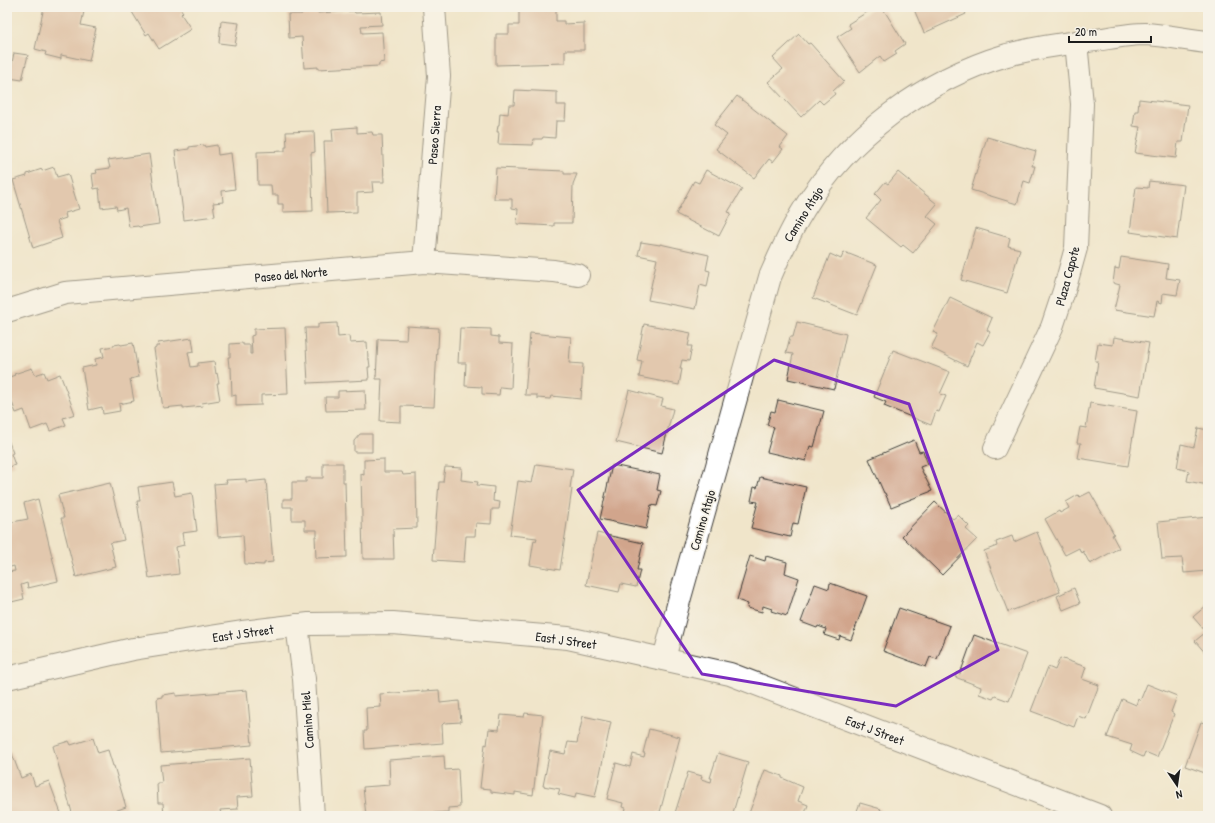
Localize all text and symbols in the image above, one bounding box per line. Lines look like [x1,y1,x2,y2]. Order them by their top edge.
scale bar [1069,18,1151,44]
text: 20 m [1075,23,1097,40]
street label: Paseo Sierra [423,105,445,165]
street label: Camino Atajo [779,183,827,245]
street label: Plaza Capote [1050,244,1084,308]
street label: Paseo del Norte [254,262,328,286]
street label: Camino Atajo [685,488,719,552]
street label: East J Street [211,620,275,646]
street label: East J Street [534,627,598,653]
street label: Camino Miel [296,690,318,749]
street label: East J Street [843,711,907,750]
north arrow [1157,765,1197,805]
text: N [1175,787,1184,802]

